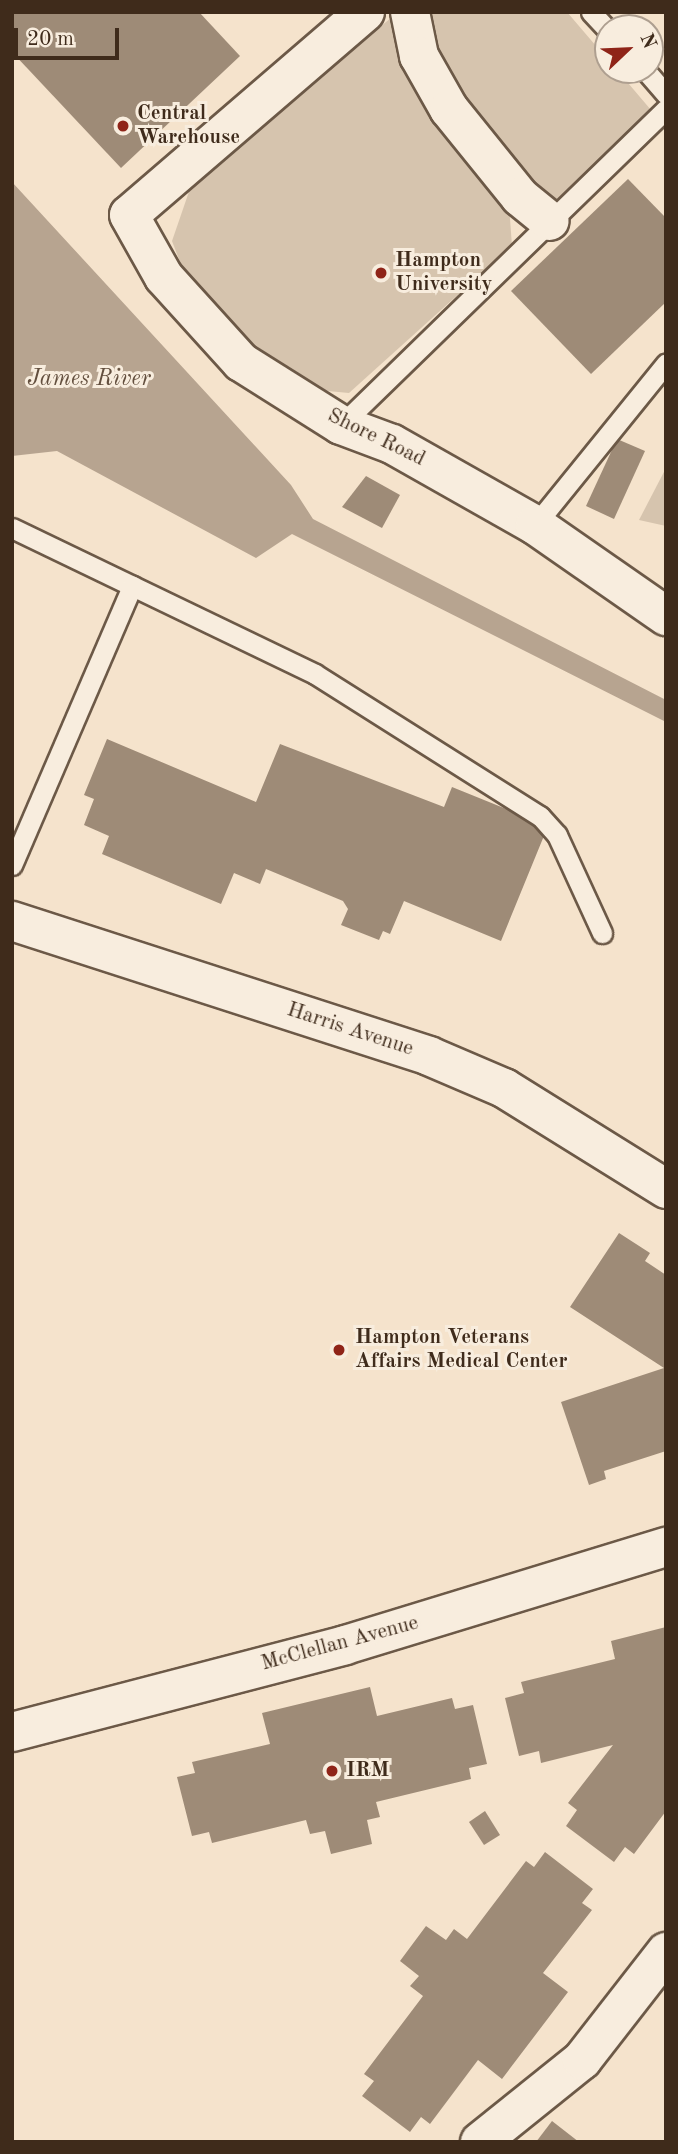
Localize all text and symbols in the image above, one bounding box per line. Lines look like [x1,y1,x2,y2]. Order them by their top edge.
scale bar [18,14,122,58]
north arrow [594,14,664,84]
text: 20 m [27,29,74,50]
text: N [635,31,659,52]
place label: Central Warehouse [137,101,240,151]
marker: Central Warehouse [115,118,131,134]
place label: Hampton University [395,248,492,298]
marker: Hampton University [373,265,389,281]
water label: James River [27,365,151,393]
street label: Shore Road [323,403,429,473]
street label: Harris Avenue [284,998,416,1062]
place label: Hampton Veterans Affairs Medical Center [355,1325,568,1375]
marker: Hampton Veterans Affairs Medical Center [329,1340,349,1360]
street label: McClellan Avenue [259,1611,421,1677]
place label: IRM [346,1758,389,1784]
marker: IRM [324,1763,340,1779]

